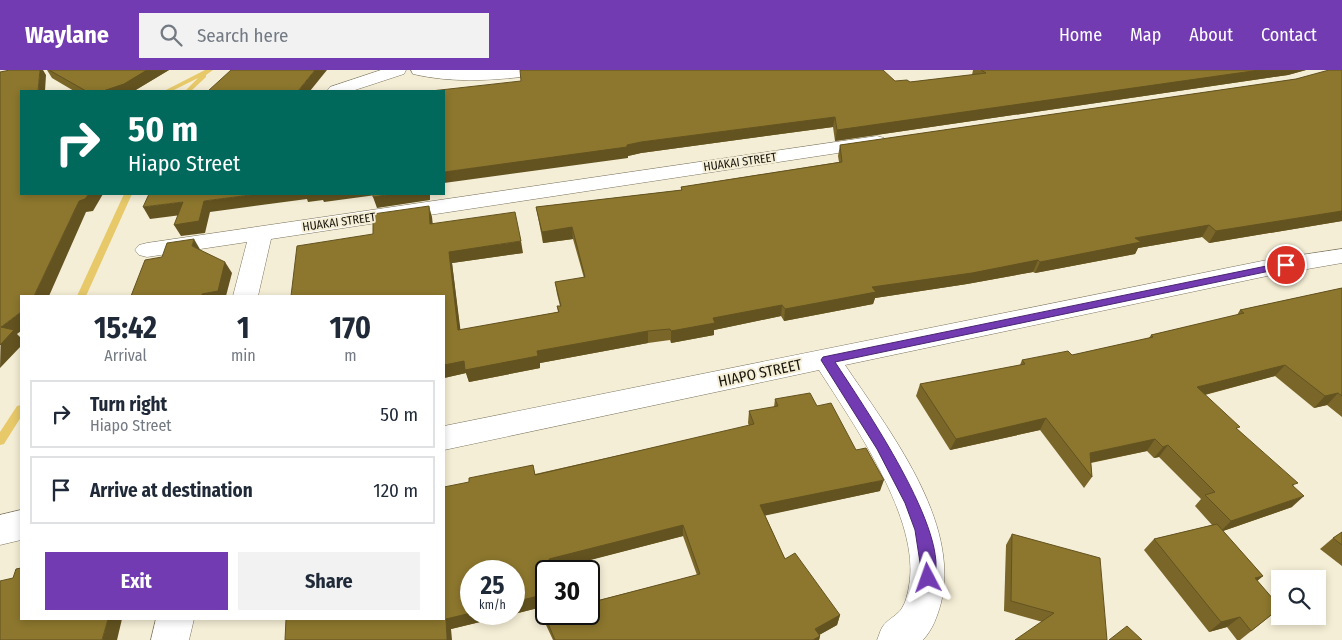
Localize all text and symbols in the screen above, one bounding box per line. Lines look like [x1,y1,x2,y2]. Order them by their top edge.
search box [139,13,489,58]
text: Waylane [25,21,109,49]
icon: search [157,21,185,49]
text: Search here [197,24,288,47]
text: Home [1059,24,1102,46]
text: Map [1130,24,1161,46]
text: About [1189,24,1233,46]
text: Contact [1261,24,1317,46]
text: 50 m [128,108,198,150]
icon: right [45,110,110,175]
text: Hiapo Street [128,150,240,177]
street label: HUAKAI STREET [703,150,778,174]
street label: HUAKAI STREET [302,210,377,234]
pin [1265,244,1307,286]
icon: arrive [1272,251,1300,279]
text: 15:42 [94,310,157,346]
text: 1 [237,310,250,346]
text: 170 [330,310,371,346]
text: Arrival [104,346,147,365]
text: min [231,346,256,365]
text: m [344,346,356,365]
street label: HIAPO STREET [717,355,803,391]
text: Turn right [90,393,167,416]
icon: right [47,400,75,428]
text: 50 m [380,403,418,426]
text: Hiapo Street [90,416,172,435]
icon: arrive [47,476,75,504]
text: Arrive at destination [90,479,253,502]
text: 120 m [373,479,418,502]
position arrow [901,551,953,603]
button: Exit [45,552,228,610]
button: Share [238,552,420,610]
speed limit sign: 30 [535,560,600,625]
map controls [1271,570,1326,625]
button: search [1271,570,1326,625]
text: 25 [481,571,504,601]
text: km/h [479,598,506,612]

